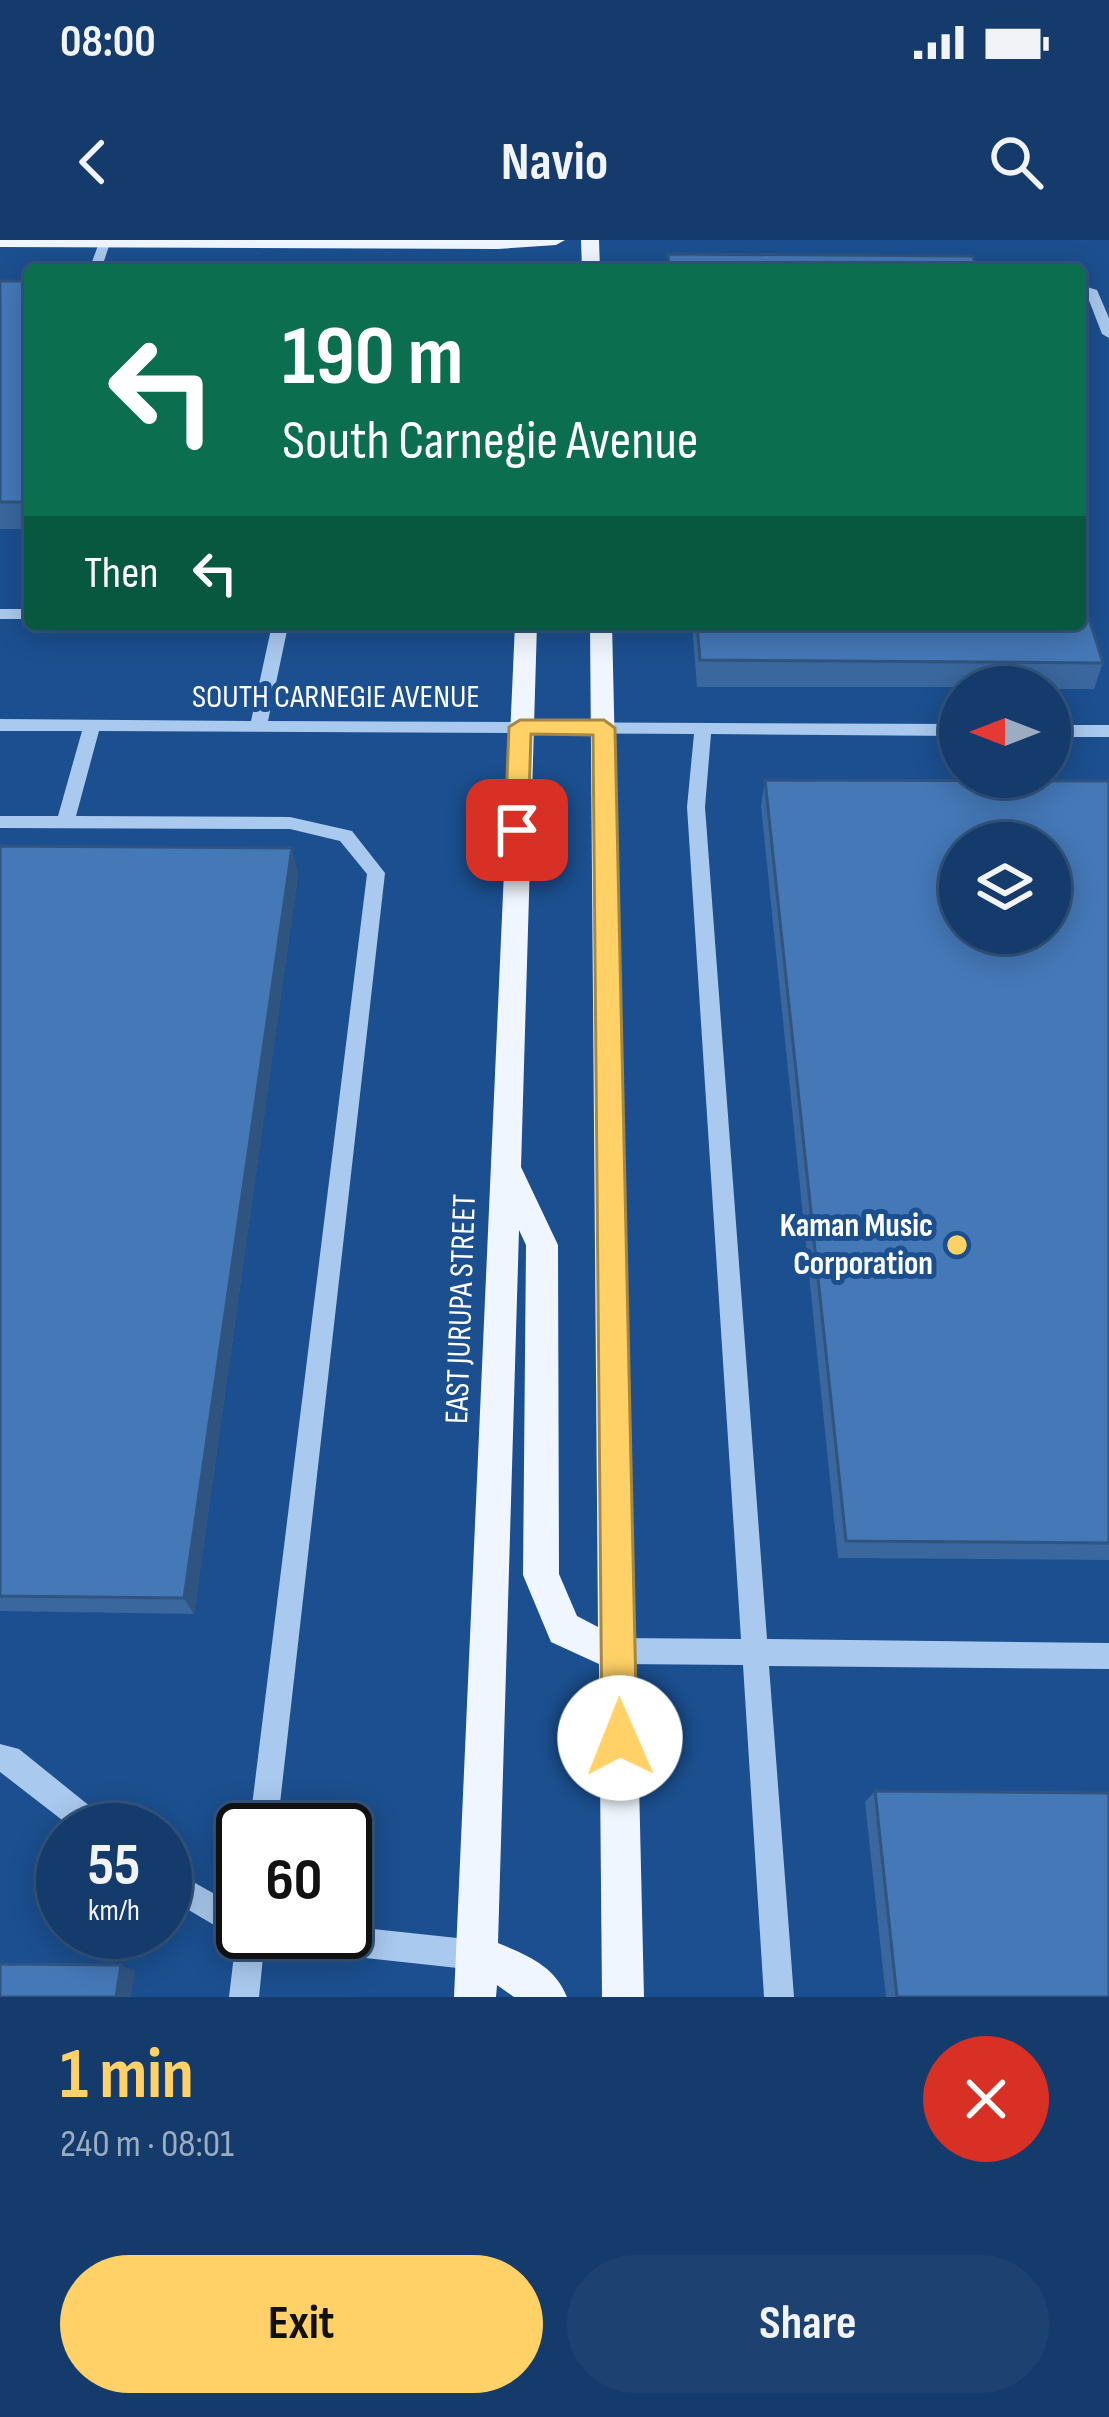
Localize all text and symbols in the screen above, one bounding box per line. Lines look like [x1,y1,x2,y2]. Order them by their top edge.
text: 08:00 [60,15,156,70]
icon: back [60,129,126,195]
icon: search [983,129,1049,195]
text: Navio [501,130,608,195]
text: 190 m [282,307,464,408]
icon: left [84,312,240,468]
text: South Carnegie Avenue [282,409,699,474]
icon: left [182,540,248,606]
text: Then [84,546,158,601]
north arrow [939,666,1071,798]
map controls [939,666,1071,954]
street label: SOUTH CARNEGIE AVENUE [192,677,480,717]
pin [466,779,568,881]
icon: arrive [484,797,550,863]
button: layers [939,822,1071,954]
street label: EAST JURUPA STREET [437,1193,485,1425]
place label: Kaman Music Corporation [780,1206,933,1284]
marker: Kaman Music Corporation [944,1232,970,1258]
position arrow [557,1675,683,1801]
speed limit sign: 60 [216,1803,372,1959]
text: 55 [88,1830,140,1902]
text: km/h [88,1893,140,1929]
text: 1 min [60,2032,194,2119]
button: close [923,2036,1049,2162]
text: 240 m · 08:01 [60,2121,234,2168]
button: Exit [60,2255,543,2393]
button: Share [567,2255,1049,2393]

